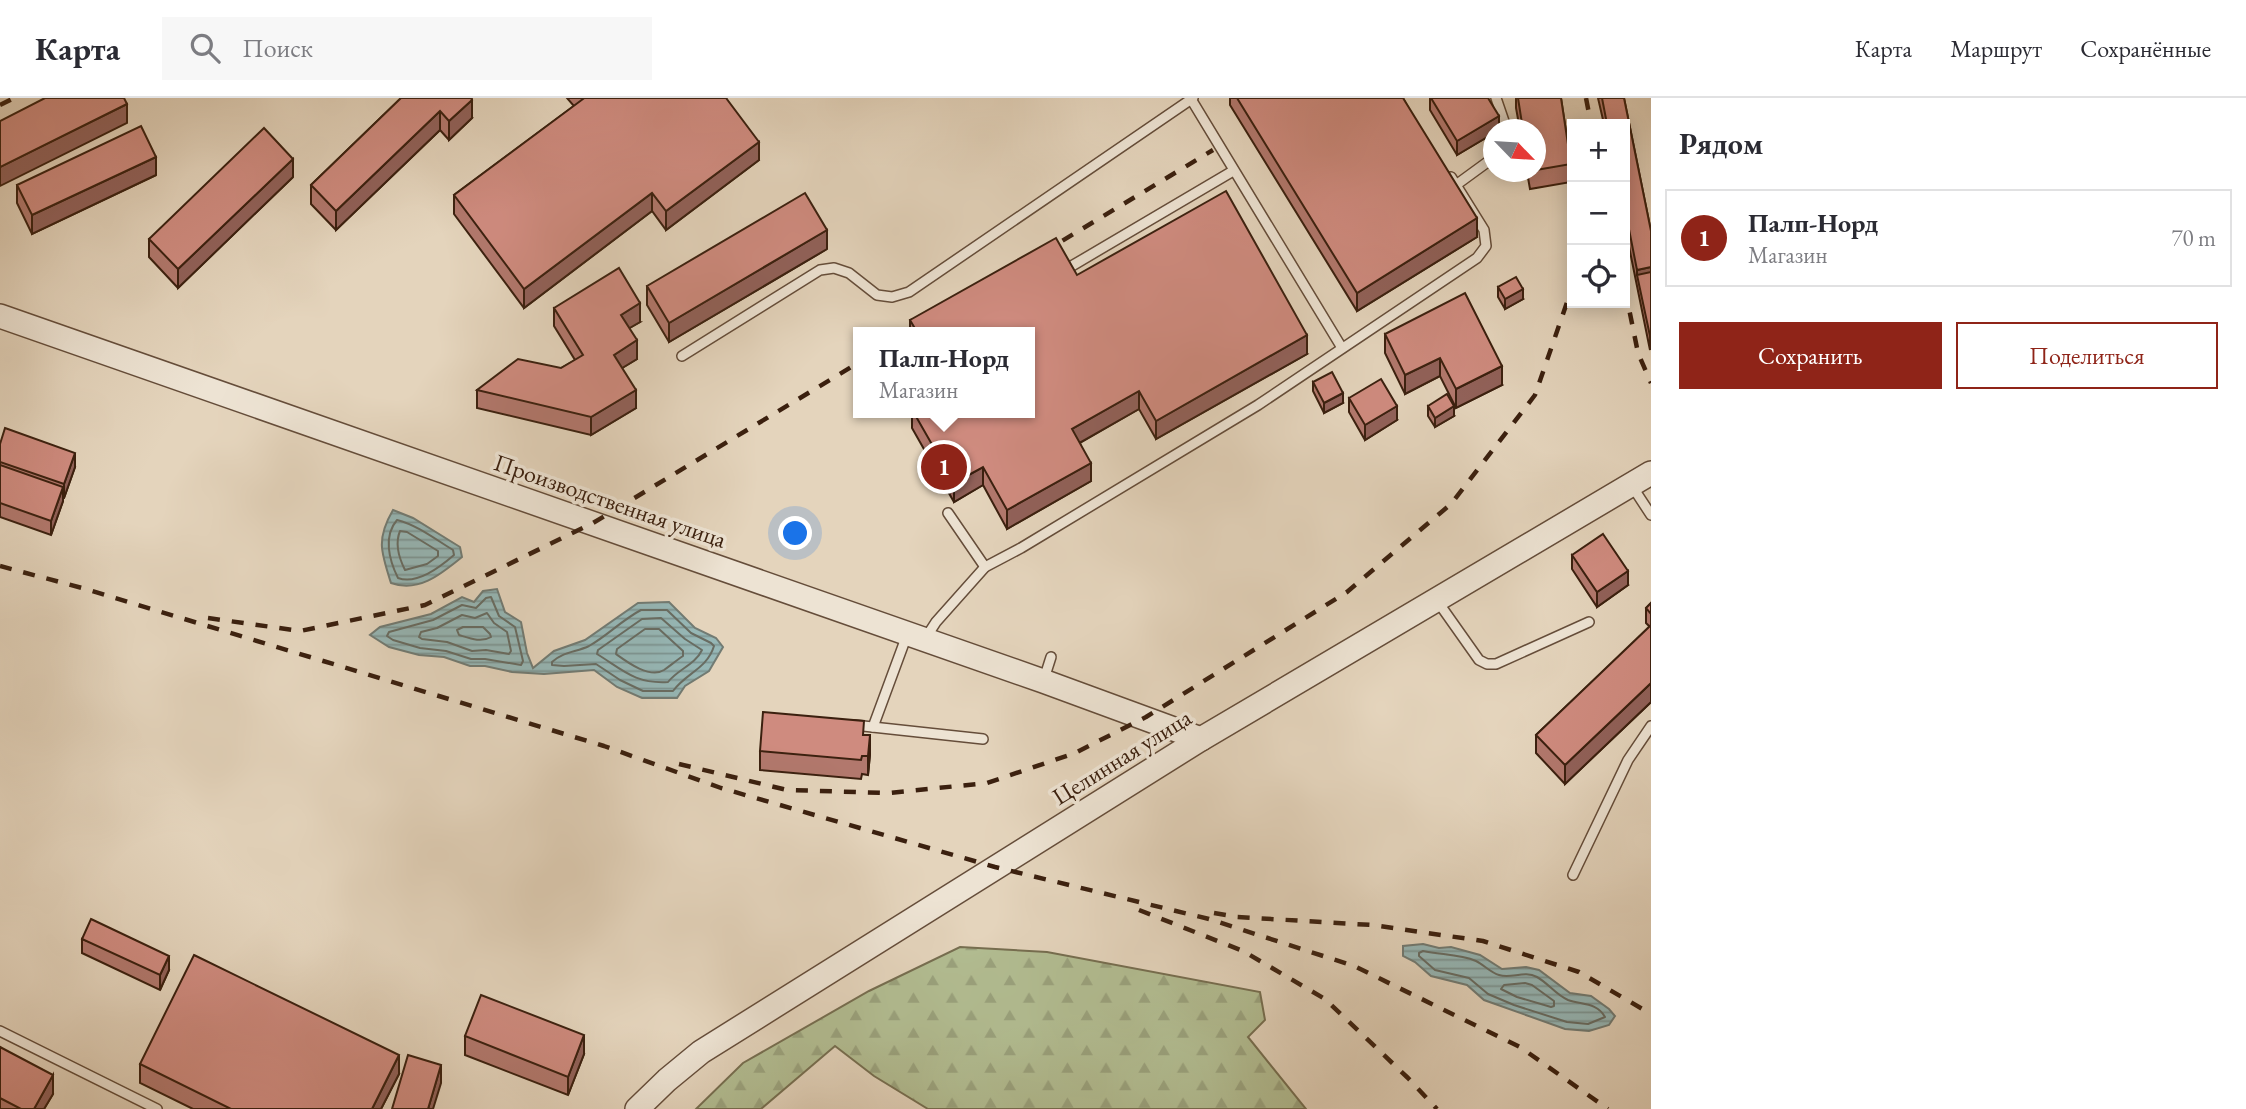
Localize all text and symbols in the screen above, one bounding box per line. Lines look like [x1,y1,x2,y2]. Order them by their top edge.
search box [162,17,652,80]
text: Карта [35,27,120,70]
icon: search [186,29,224,67]
text: Поиск [242,31,313,65]
text: Карта [1855,33,1912,64]
text: Маршрут [1950,33,2042,64]
text: Сохранённые [2080,33,2211,64]
north arrow [1483,119,1546,182]
map controls [1567,119,1630,308]
button: + [1567,119,1630,182]
text: Рядом [1679,124,1763,163]
button: − [1567,182,1630,245]
text: Палп-Норд [1748,206,1878,240]
text: 1 [1698,223,1710,253]
text: 70 m [2171,223,2216,253]
text: Магазин [1748,240,1827,270]
button: locate [1567,245,1630,308]
button: Сохранить [1679,322,1942,389]
button: Поделиться [1956,322,2218,389]
popup [853,327,1035,418]
text: Палп-Норд [879,341,1009,375]
text: Магазин [879,375,958,405]
pin: 1 [921,441,967,493]
street label: Производственная улица [490,446,731,555]
your location [778,516,812,550]
street label: Целинная улица [1046,701,1197,812]

